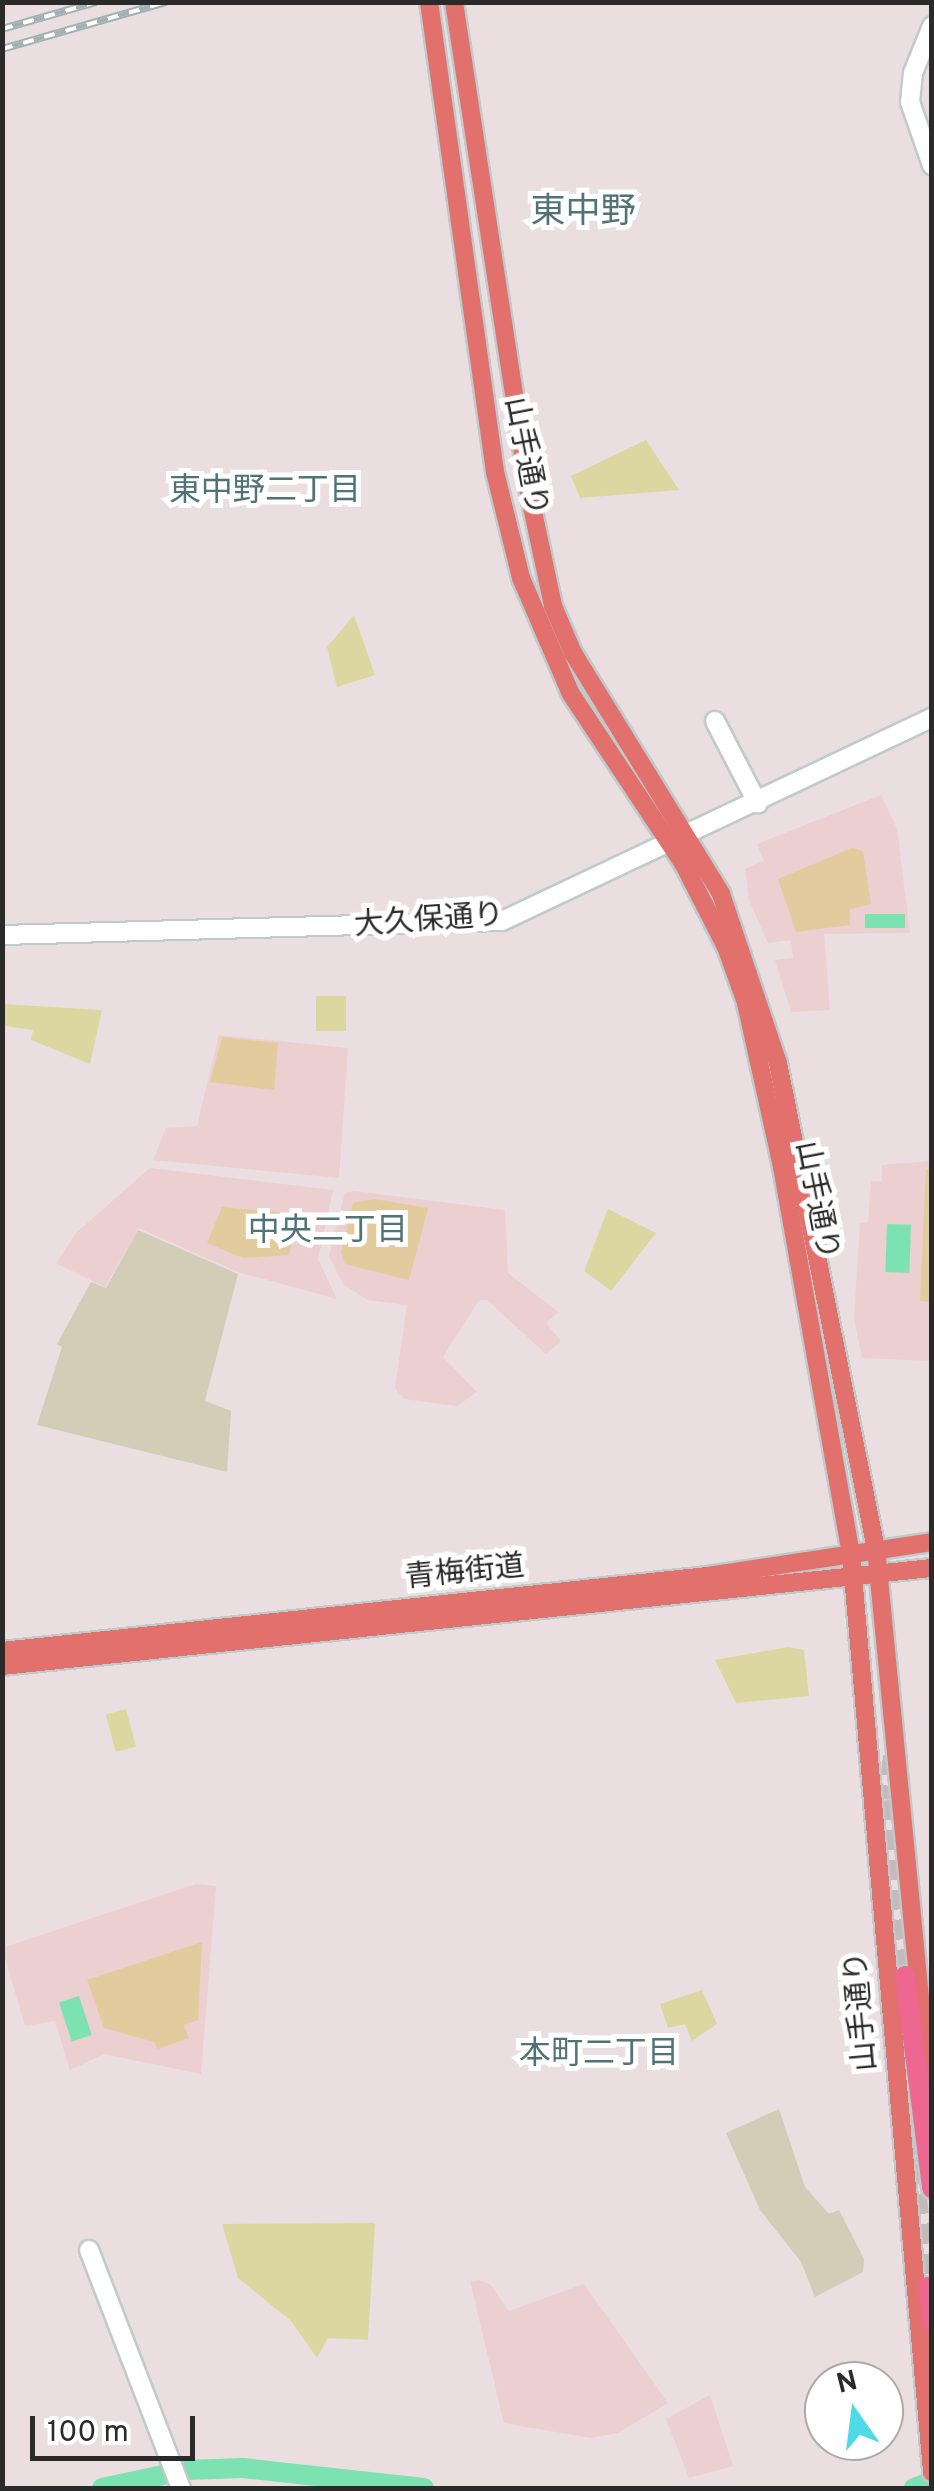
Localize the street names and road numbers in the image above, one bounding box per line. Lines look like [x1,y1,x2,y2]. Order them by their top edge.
street label: 山手通り [495,395,553,519]
street label: 大久保通り [353,899,505,945]
street label: 山手通り [786,1139,844,1263]
street label: 青梅街道 [403,1550,527,1598]
street label: 山手通り [840,1950,886,2072]

